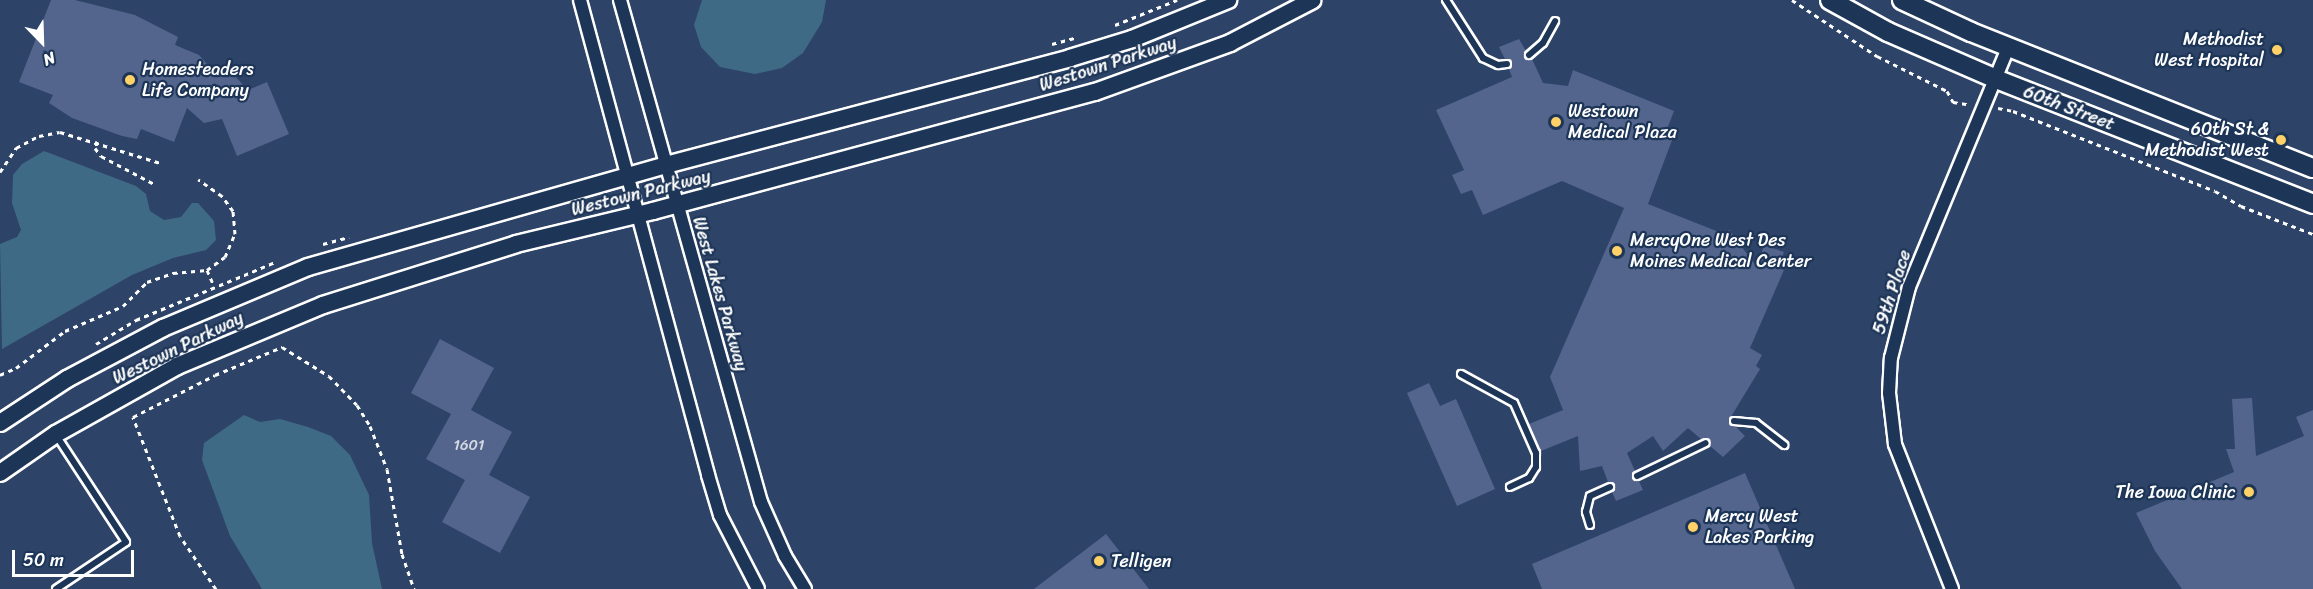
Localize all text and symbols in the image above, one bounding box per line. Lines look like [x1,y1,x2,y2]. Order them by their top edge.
north arrow [12,12,72,72]
place label: Methodist West Hospital [2154,29,2264,72]
street label: Westown Parkway [1037,32,1179,96]
marker: Methodist West Hospital [2268,41,2286,59]
text: N [38,44,60,75]
place label: Homesteaders Life Company [142,59,254,101]
marker: Homesteaders Life Company [123,73,137,87]
street label: 60th Street [2020,81,2118,135]
place label: Westown Medical Plaza [1568,101,1677,144]
marker: Westown Medical Plaza [1549,115,1563,129]
place label: 60th St & Methodist West [2144,119,2269,162]
marker: 60th St & Methodist West [2274,133,2288,147]
street label: Westown Parkway [569,165,713,221]
street label: West Lakes Parkway [687,214,753,374]
place label: MercyOne West Des Moines Medical Center [1630,230,1811,272]
marker: MercyOne West Des Moines Medical Center [1608,242,1626,260]
street label: 59th Place [1868,247,1916,337]
street label: Westown Parkway [109,307,247,389]
house number: 1601 [454,437,484,455]
place label: The Iowa Clinic [2115,481,2236,503]
marker: The Iowa Clinic [2240,483,2258,501]
place label: Mercy West Lakes Parking [1705,506,1815,548]
marker: Mercy West Lakes Parking [1686,520,1700,534]
scale bar [15,538,136,576]
text: 50 m [23,544,64,576]
place label: Telligen [1111,550,1171,572]
marker: Telligen [1092,554,1106,568]

